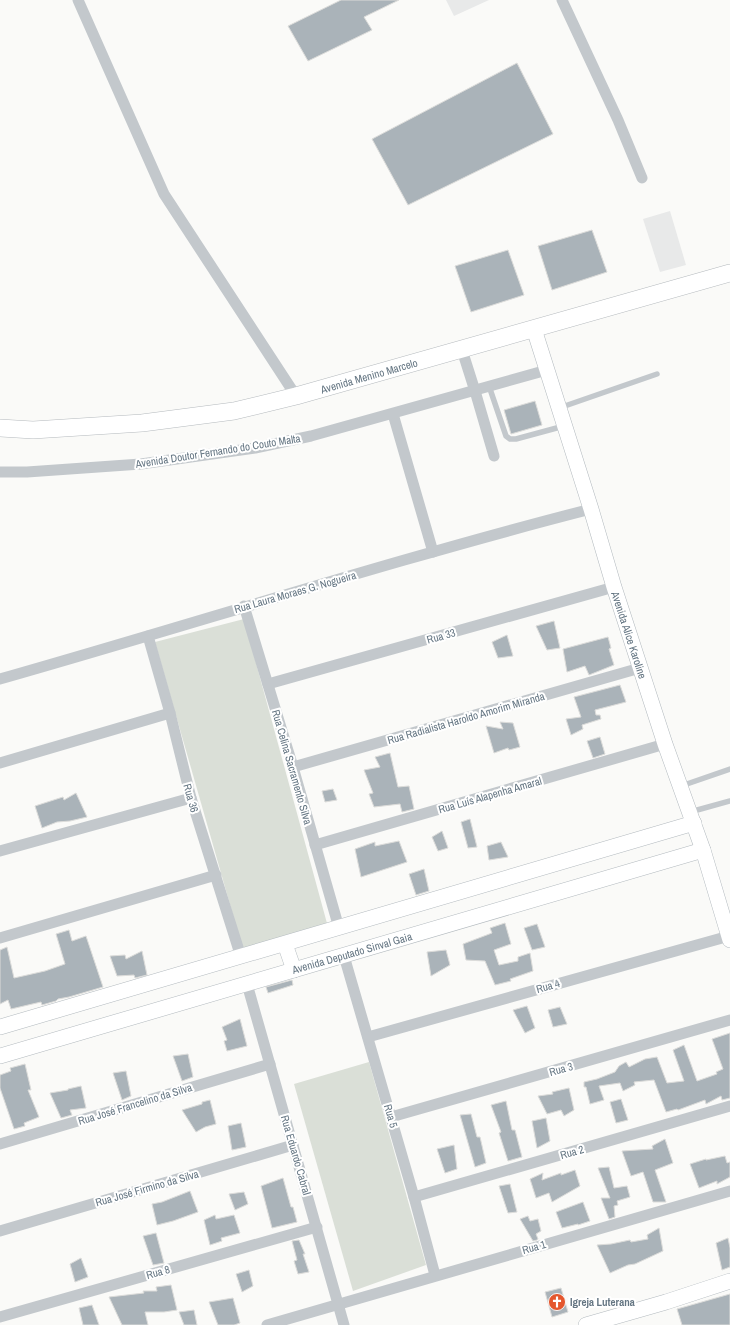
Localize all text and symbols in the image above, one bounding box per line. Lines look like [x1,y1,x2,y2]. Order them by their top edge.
street label: Avenida Menino Marcelo [318,355,419,397]
street label: Avenida Doutor Fernando do Couto Malta [133,431,302,471]
street label: Rua Laura Moraes G. Nogueira [232,568,358,616]
street label: Avenida Alice Karoline [608,589,650,680]
street label: Rua 33 [425,625,457,647]
street label: Rua Radialista Haroldo Amorim Miranda [386,689,546,747]
street label: Rua Celina Sacramento Silva [269,708,315,826]
street label: Rua Luís Alapenha Amaral [437,774,543,816]
street label: Rua 36 [180,782,202,814]
street label: Avenida Deputado Sinval Gaia [289,929,414,977]
street label: Rua 4 [534,976,562,996]
street label: Rua 3 [547,1059,575,1079]
street label: Rua José Francelino da Silva [76,1080,194,1128]
street label: Rua 5 [381,1102,401,1130]
street label: Rua Eduardo Cabral [278,1114,314,1196]
street label: Rua 2 [558,1142,586,1162]
street label: Rua José Firmino da Silva [94,1167,200,1209]
street label: Rua 1 [520,1237,548,1257]
street label: Rua 8 [144,1262,172,1282]
church icon: Igreja Luterana [547,1292,567,1312]
place label: Igreja Luterana [570,1295,635,1309]

